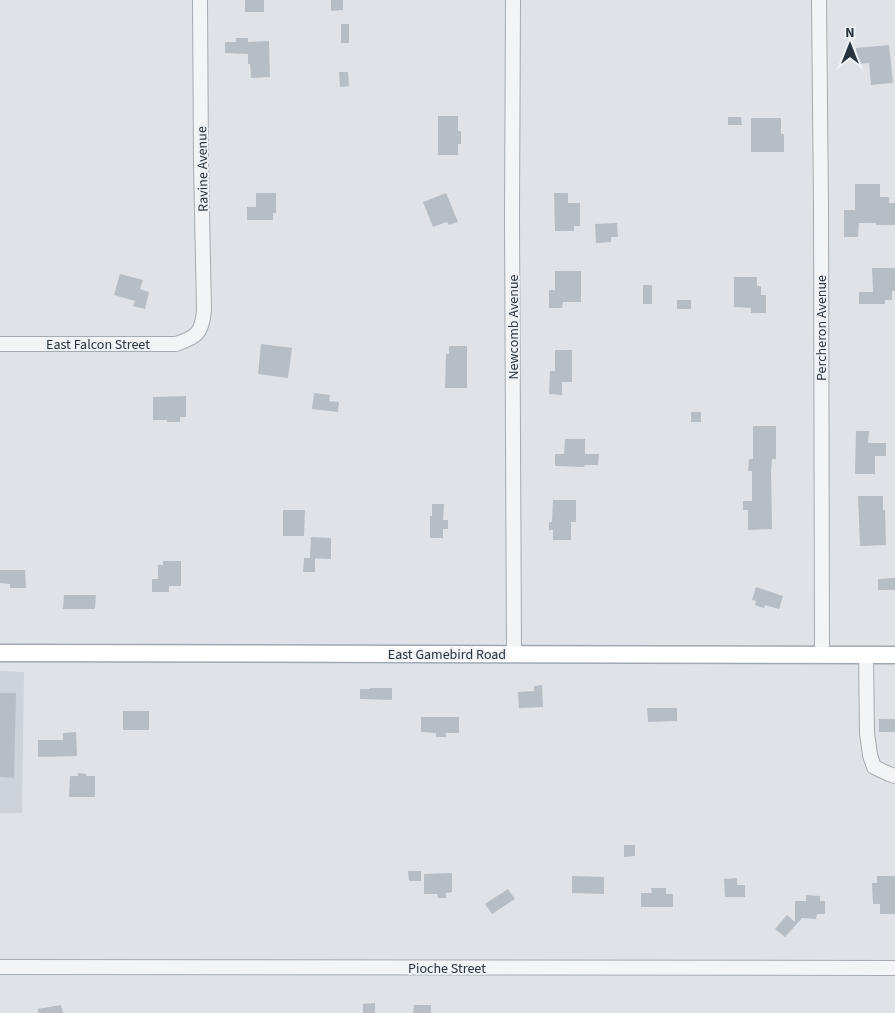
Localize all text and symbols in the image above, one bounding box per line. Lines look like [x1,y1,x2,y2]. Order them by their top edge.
north arrow [825,20,875,70]
text: N [845,23,855,43]
street label: Ravine Avenue [192,126,214,212]
street label: Newcomb Avenue [504,274,524,380]
street label: Percheron Avenue [812,275,832,381]
street label: East Falcon Street [46,335,150,355]
street label: East Gamebird Road [388,645,506,665]
street label: Pioche Street [408,959,486,979]

